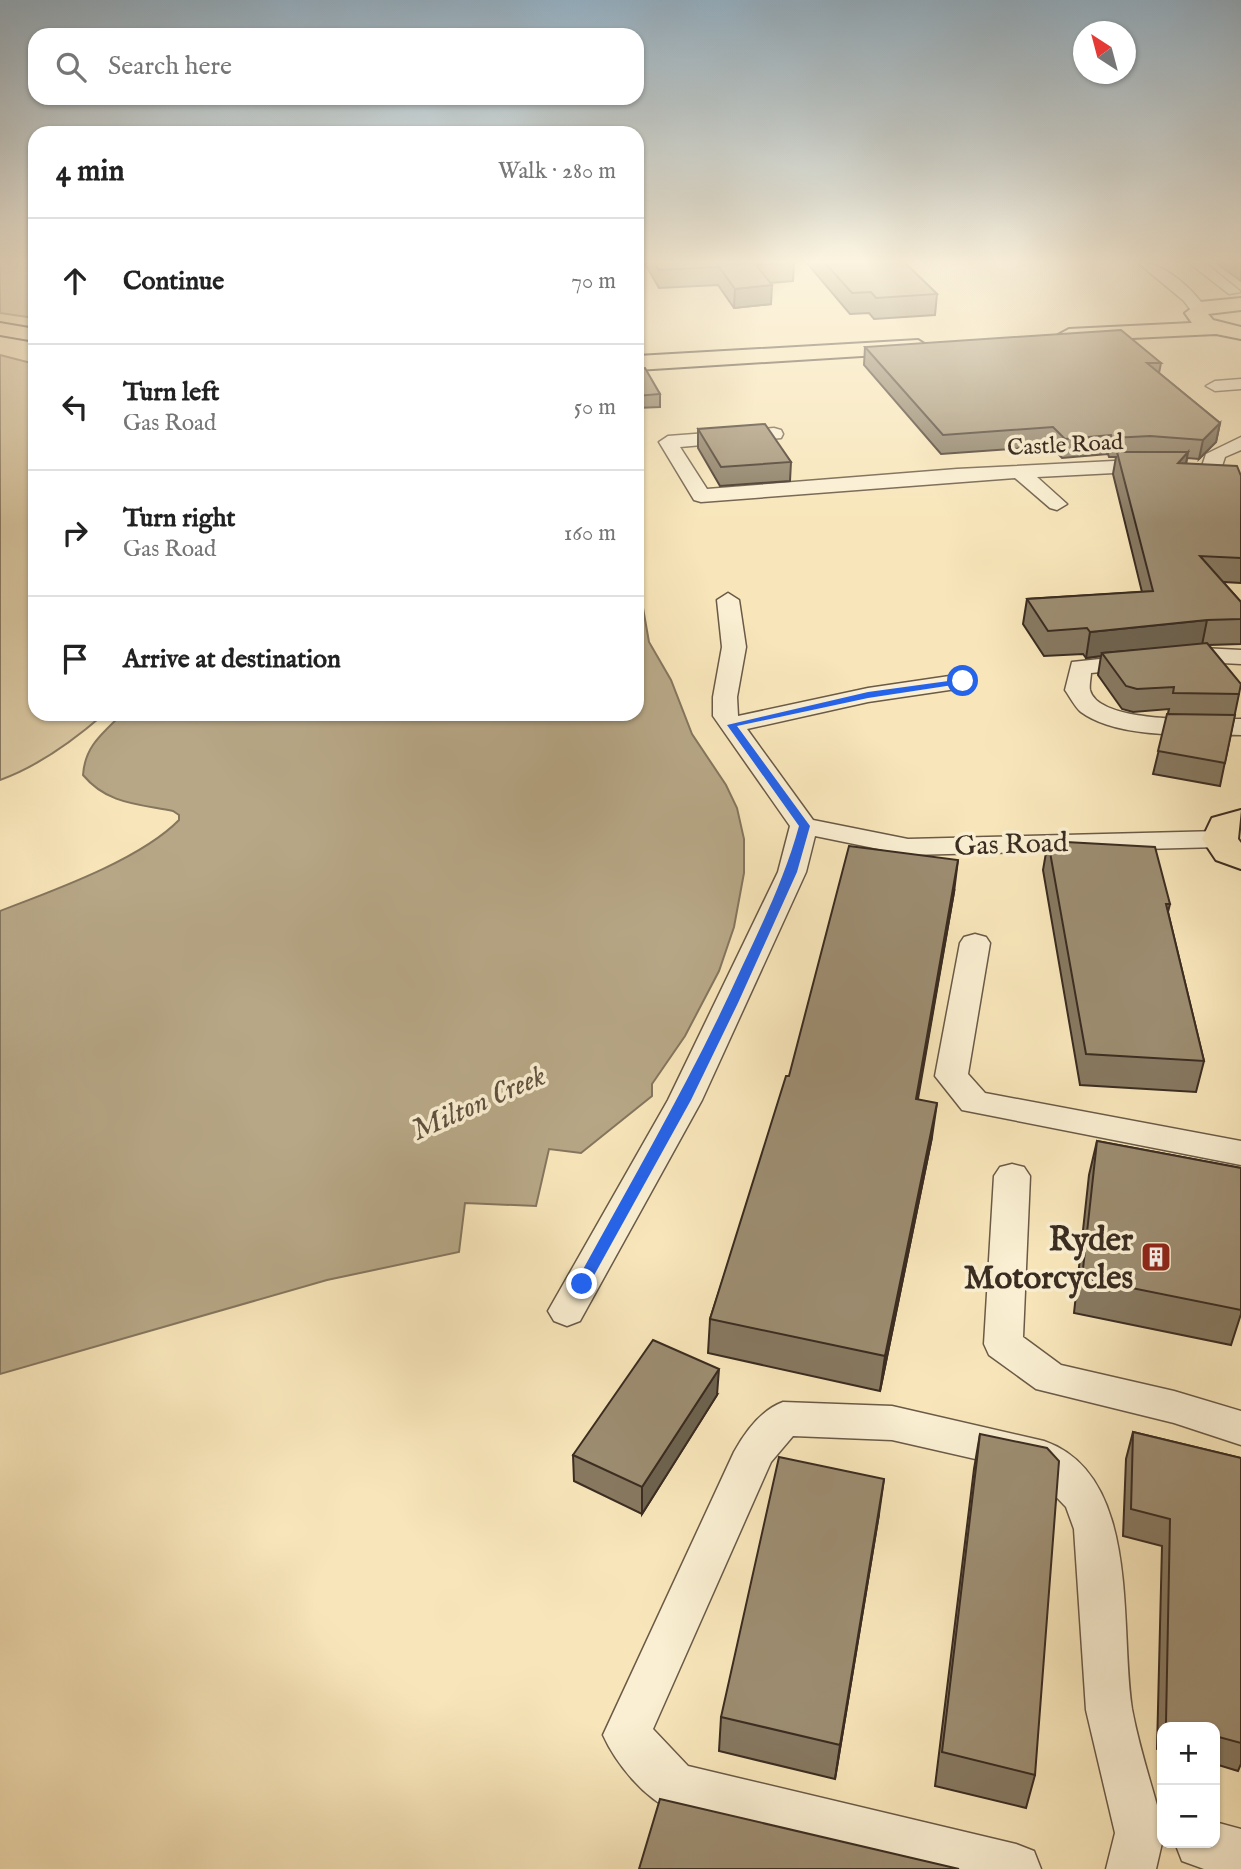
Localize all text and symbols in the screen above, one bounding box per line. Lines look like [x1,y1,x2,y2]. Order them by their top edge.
north arrow [1073,21,1136,84]
search box [28,28,644,105]
icon: search [52,48,90,86]
text: Search here [108,50,232,83]
text: 4 min [56,153,124,191]
text: Walk · 280 m [498,157,616,186]
icon: ahead [56,262,94,300]
text: Continue [123,265,224,298]
text: 70 m [571,267,616,296]
text: Turn left [123,376,220,409]
icon: left [56,388,94,426]
text: 50 m [574,393,616,422]
text: Gas Road [123,409,216,438]
street label: Castle Road [1006,428,1125,463]
text: Turn right [123,502,236,535]
icon: right [56,514,94,552]
text: 160 m [564,519,616,548]
text: Gas Road [123,535,216,564]
icon: arrive [56,640,94,678]
text: Arrive at destination [123,643,341,676]
route start [947,665,978,696]
street label: Gas Road [954,826,1069,865]
water label: Milton Creek [406,1057,552,1150]
place label: Ryder Motorcycles [964,1220,1134,1300]
building icon: Ryder Motorcycles [1139,1240,1173,1274]
route end [566,1268,597,1299]
map controls [1157,1722,1220,1848]
button: + [1157,1722,1220,1785]
button: − [1157,1785,1220,1848]

